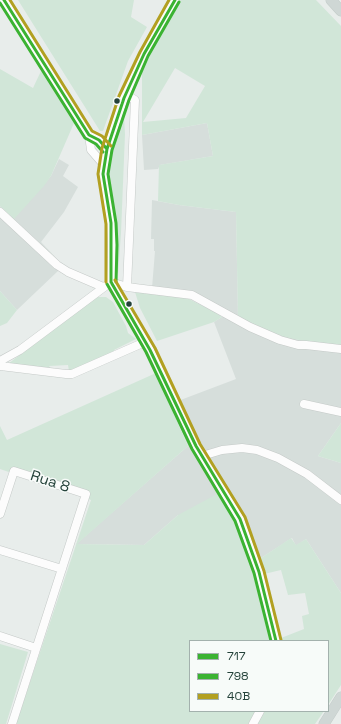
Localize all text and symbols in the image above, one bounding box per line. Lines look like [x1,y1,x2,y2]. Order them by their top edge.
unlabelled marker [112,96,122,106]
unlabelled marker [124,299,134,309]
street label: Rua 8 [28,467,72,497]
legend [189,640,329,712]
text: 717 [227,648,245,664]
text: 798 [227,668,249,684]
text: 40B [227,688,250,704]

